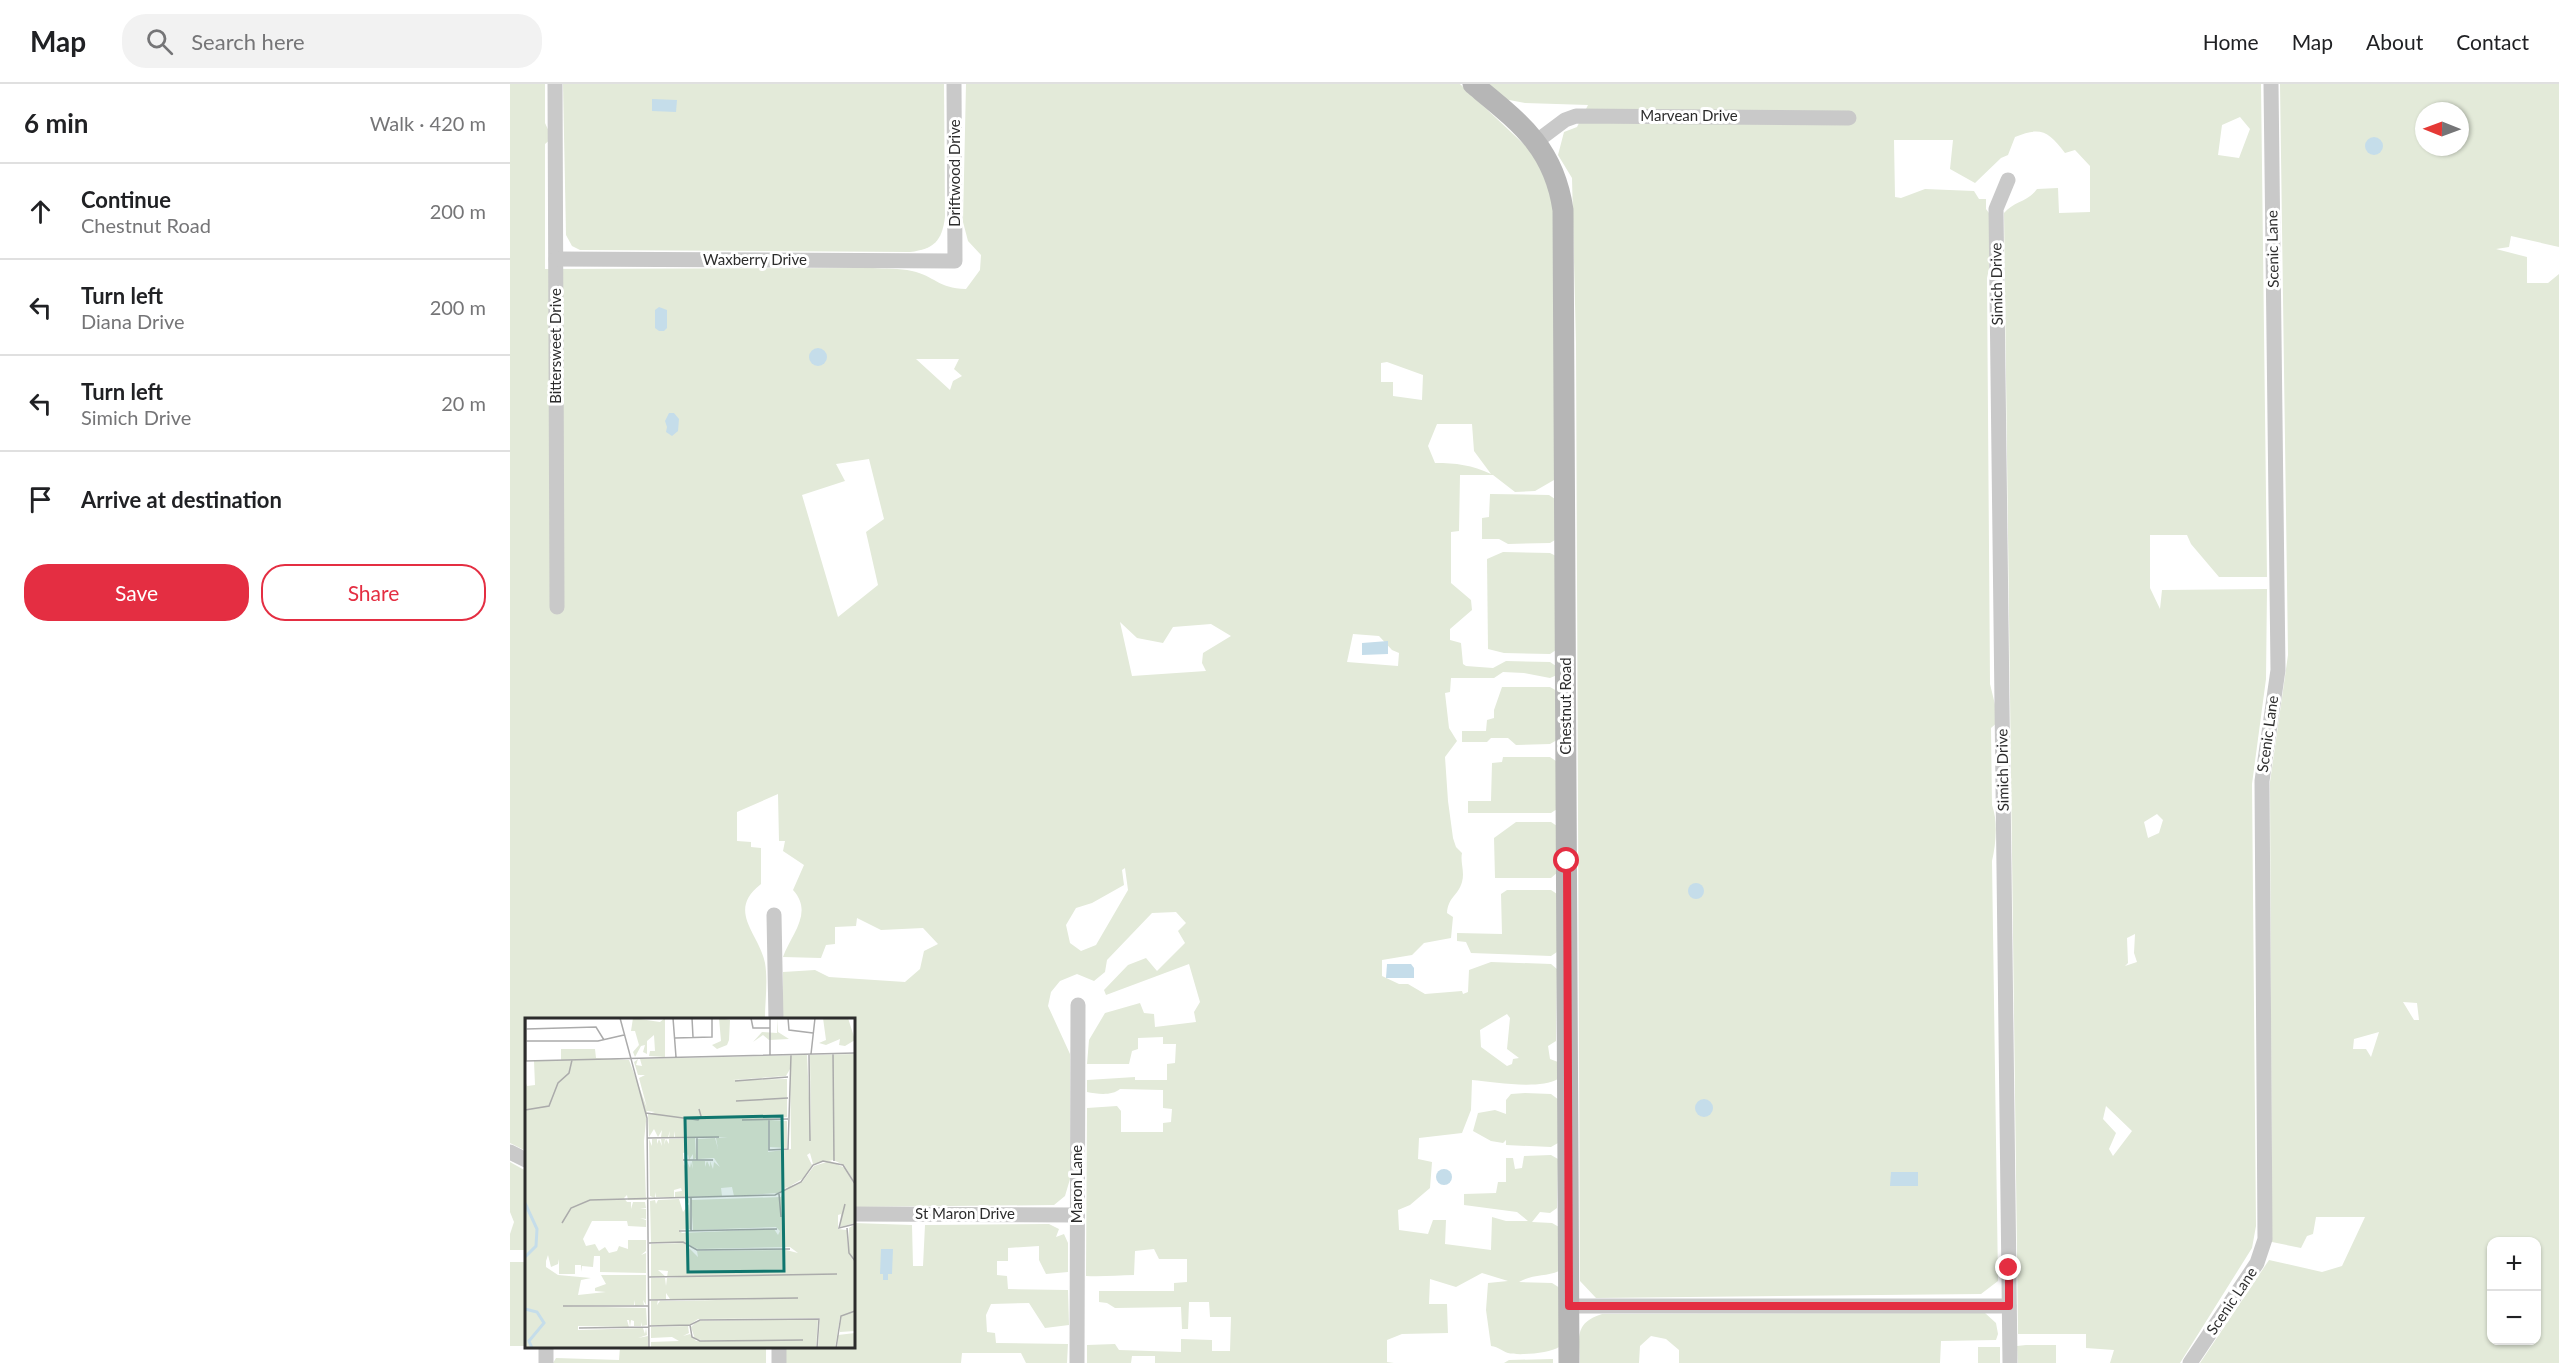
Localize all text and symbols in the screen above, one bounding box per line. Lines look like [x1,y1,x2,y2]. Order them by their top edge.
search box [122,14,542,68]
text: Map [30,24,86,58]
icon: search [143,25,176,58]
text: Search here [191,28,305,55]
text: Home [2203,29,2259,54]
text: Map [2292,29,2333,54]
text: About [2366,29,2423,54]
text: Contact [2456,29,2529,54]
north arrow [2415,102,2469,156]
street label: Marvean Drive [1640,106,1738,124]
text: 6 min [24,107,88,139]
text: Walk · 420 m [370,111,486,135]
street label: Driftwood Drive [945,119,963,227]
text: Continue [81,186,171,213]
icon: ahead [24,195,57,228]
text: 200 m [430,199,486,223]
street label: Scenic Lane [2262,210,2282,288]
text: Chestnut Road [81,213,211,237]
street label: Simich Drive [1986,242,2006,326]
street label: Waxberry Drive [703,250,807,268]
text: Turn left [81,282,163,309]
street label: Bittersweet Drive [546,288,564,404]
icon: left [24,291,57,324]
text: 200 m [430,295,486,319]
text: Diana Drive [81,309,185,333]
text: Turn left [81,378,163,405]
icon: left [24,387,57,420]
text: 20 m [441,391,486,415]
text: Simich Drive [81,405,191,429]
icon: arrive [24,483,57,516]
text: Arrive at destination [81,486,282,513]
button: Save [24,564,249,621]
button: Share [261,564,486,621]
street label: Chestnut Road [1556,657,1574,755]
street label: Scenic Lane [2253,694,2281,773]
street label: Simich Drive [1992,728,2012,812]
route start [1553,847,1579,873]
inset map [525,1018,855,1348]
street label: Maron Lane [1067,1145,1085,1223]
street label: St Maron Drive [915,1204,1015,1222]
map controls [2487,1237,2541,1345]
button: + [2487,1237,2541,1291]
route end [1995,1254,2021,1280]
street label: Scenic Lane [2202,1263,2260,1338]
button: − [2487,1291,2541,1345]

